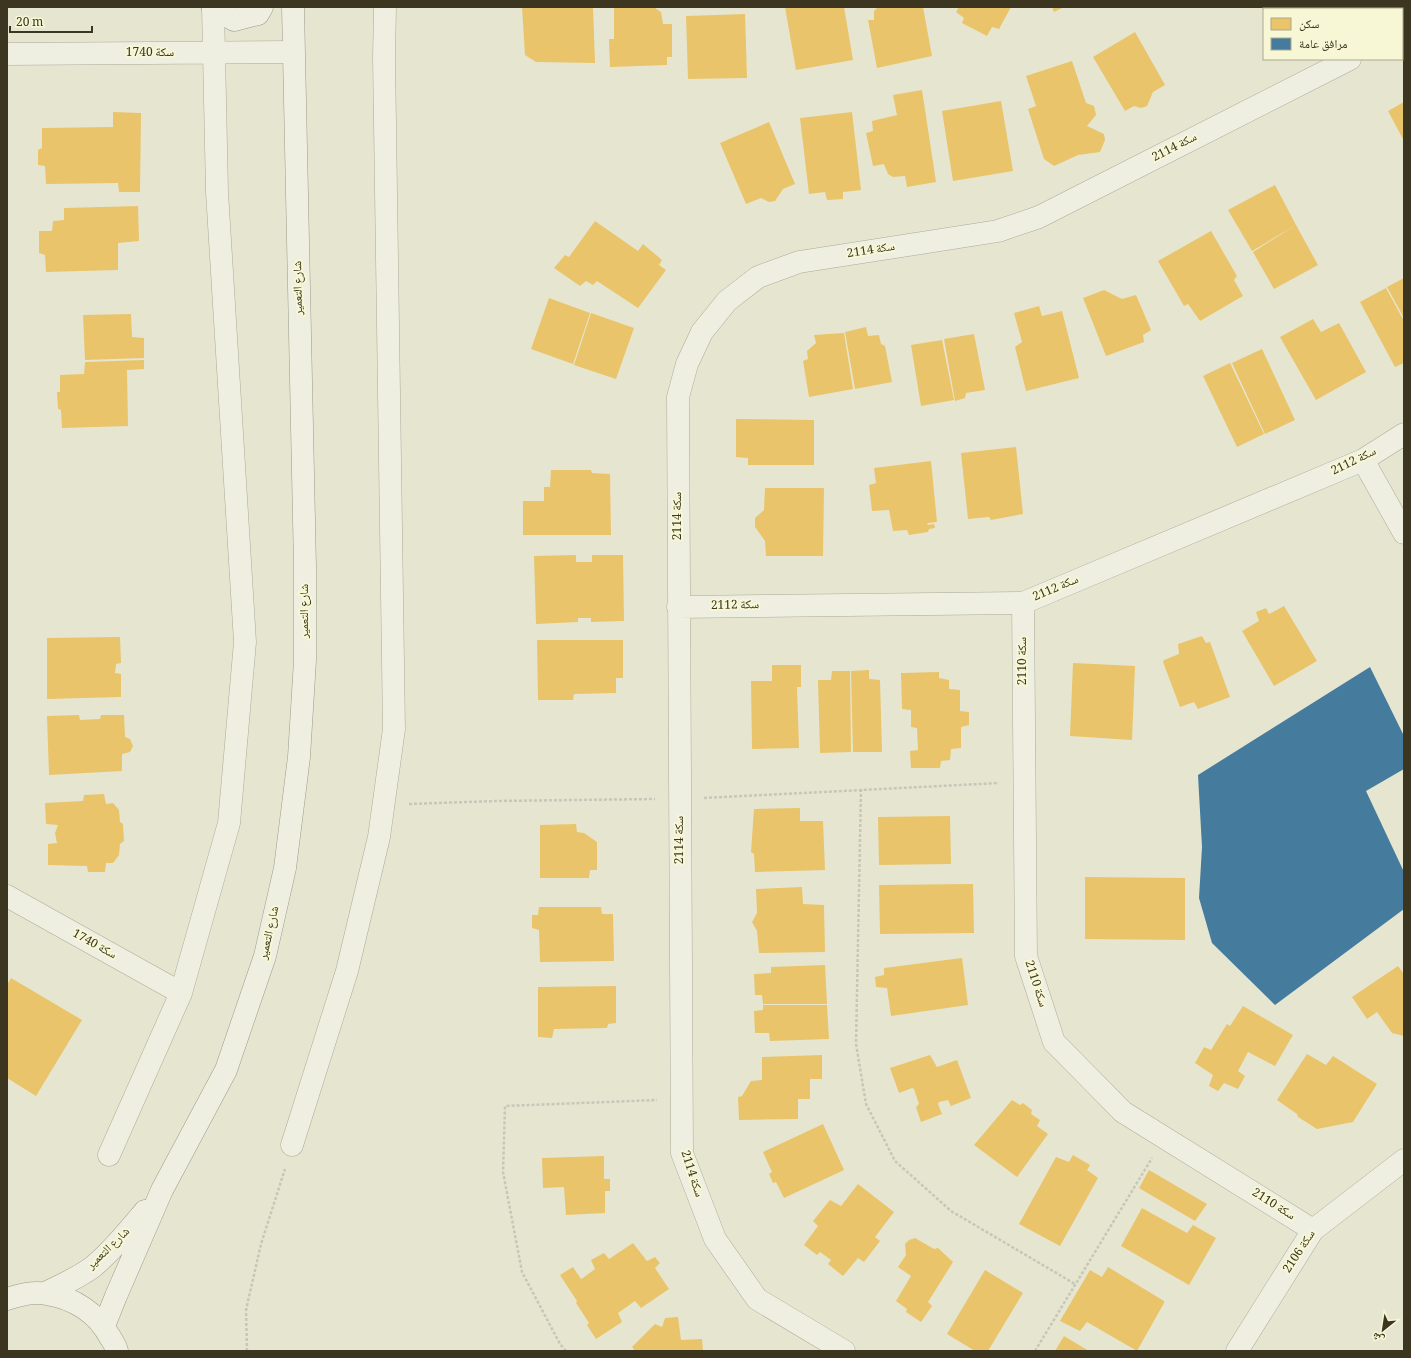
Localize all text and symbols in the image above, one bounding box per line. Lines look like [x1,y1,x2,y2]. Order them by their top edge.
scale bar [10,8,92,34]
legend [1263,8,1403,60]
text: 20 m [16,13,43,34]
text: سكن [1299,15,1320,36]
text: مرافق عامة [1299,35,1348,56]
street label: سكة 1740 [126,43,174,64]
street label: سكة 2114 [1149,128,1201,168]
street label: سكة 2114 [845,237,897,265]
street label: شارع التعمير [288,261,310,316]
street label: سكة 2112 [1328,442,1380,482]
street label: سكة 2114 [668,492,689,540]
street label: سكة 2112 [1030,570,1082,608]
street label: شارع التعمير [295,584,316,639]
street label: سكة 2112 [711,595,759,617]
street label: سكة 2110 [1013,637,1034,685]
street label: سكة 2114 [670,816,691,864]
street label: شارع التعمير [253,904,286,963]
street label: سكة 1740 [68,924,120,966]
street label: سكة 2110 [1018,958,1052,1010]
street label: سكة 2114 [674,1148,708,1200]
street label: سكة 2110 [1247,1183,1299,1227]
street label: شارع التعمير [81,1223,136,1276]
street label: سكة 2106 [1278,1226,1322,1278]
north arrow [1363,1310,1403,1350]
text: ش [1369,1326,1389,1349]

